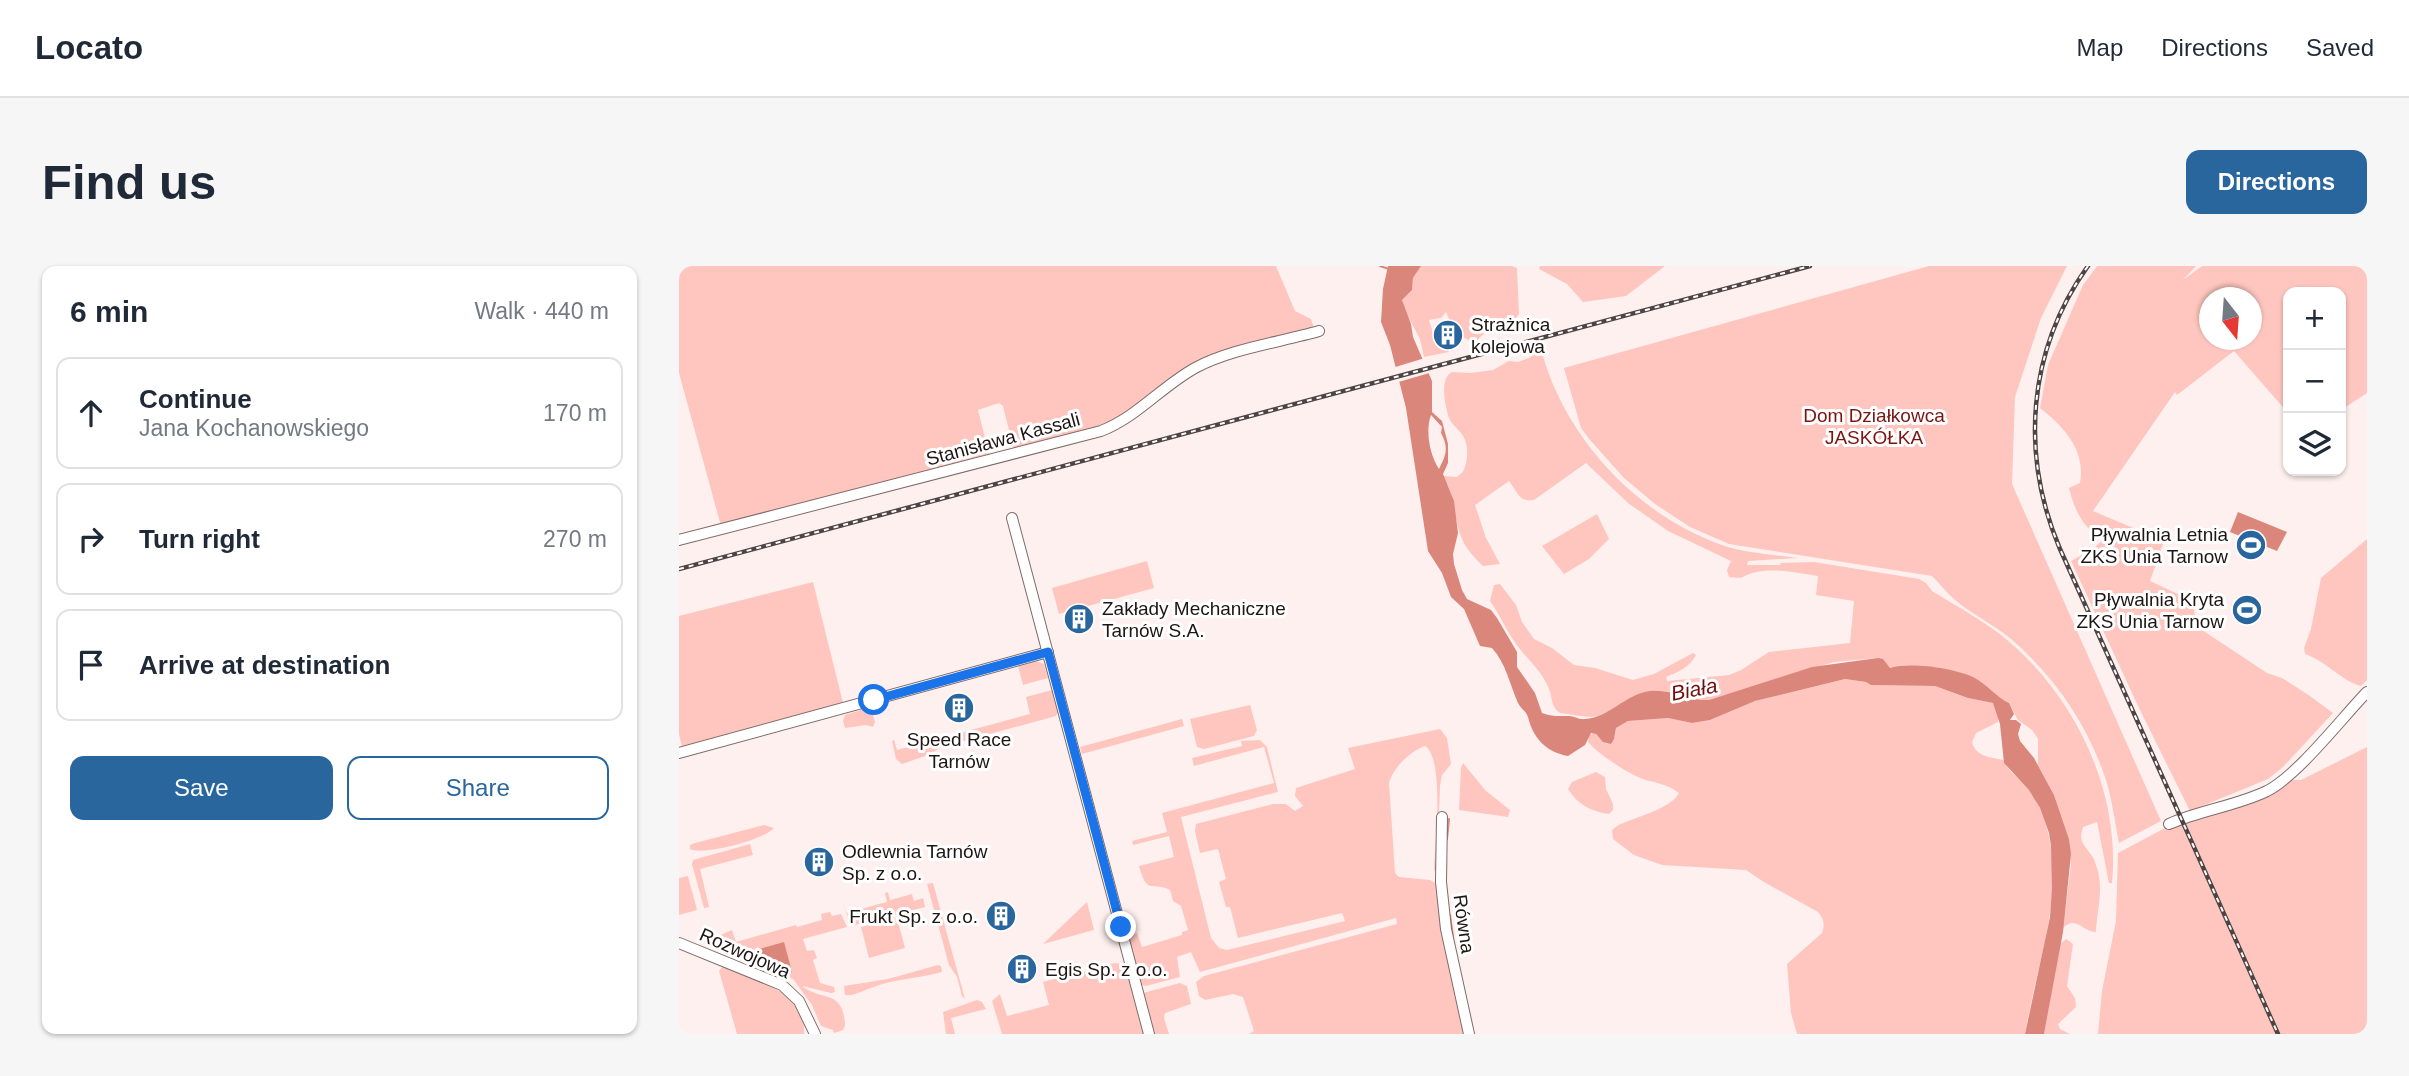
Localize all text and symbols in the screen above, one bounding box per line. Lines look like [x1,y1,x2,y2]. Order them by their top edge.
text: Locato [35,29,143,66]
text: Map [2077,34,2123,61]
text: Directions [2161,34,2268,61]
text: Saved [2306,34,2374,61]
button: Directions [2186,150,2367,214]
text: Find us [42,155,216,209]
north arrow [2199,287,2262,350]
map controls [2283,287,2346,476]
button: + [2283,287,2346,350]
text: 6 min [70,295,148,328]
text: Walk · 440 m [474,298,609,324]
place label: Strażnica kolejowa [1471,314,1551,357]
building icon: Strażnica kolejowa [1431,318,1465,352]
button: − [2283,350,2346,413]
text: Continue [139,384,252,414]
icon: ahead [72,394,110,432]
text: 170 m [543,400,607,426]
park label: Dom Działkowca JASKÓŁKA [1803,405,1945,448]
street label: Stanisława Kassali [924,408,1082,470]
button: layers [2283,413,2346,476]
text: Jana Kochanowskiego [139,415,369,441]
icon: right [72,520,110,558]
text: Turn right [139,524,260,554]
place label: Pływalnia Letnia ZKS Unia Tarnow [2081,524,2228,567]
text: 270 m [543,526,607,552]
sports icon: Pływalnia Letnia ZKS Unia Tarnow [2234,528,2268,562]
place label: Pływalnia Kryta ZKS Unia Tarnow [2077,589,2224,632]
sports icon: Pływalnia Kryta ZKS Unia Tarnow [2230,593,2264,627]
place label: Zakłady Mechaniczne Tarnów S.A. [1102,598,1286,641]
building icon: Zakłady Mechaniczne Tarnów S.A. [1062,602,1096,636]
icon: arrive [72,646,110,684]
text: Arrive at destination [139,650,390,680]
water label: Biała [1669,673,1719,705]
route start [858,684,889,715]
building icon: Speed Race Tarnów [942,691,976,725]
place label: Speed Race Tarnów [907,729,1011,772]
button: Save [70,756,333,820]
button: Share [347,756,609,820]
place label: Odlewnia Tarnów Sp. z o.o. [842,841,988,884]
building icon: Odlewnia Tarnów Sp. z o.o. [802,845,836,879]
street label: Równa [1449,893,1479,955]
building icon: Frukt Sp. z o.o. [984,899,1018,933]
place label: Frukt Sp. z o.o. [849,906,978,927]
route end [1105,911,1136,942]
street label: Rozwojowa [696,924,794,983]
building icon: Egis Sp. z o.o. [1005,952,1039,986]
place label: Egis Sp. z o.o. [1045,959,1168,980]

